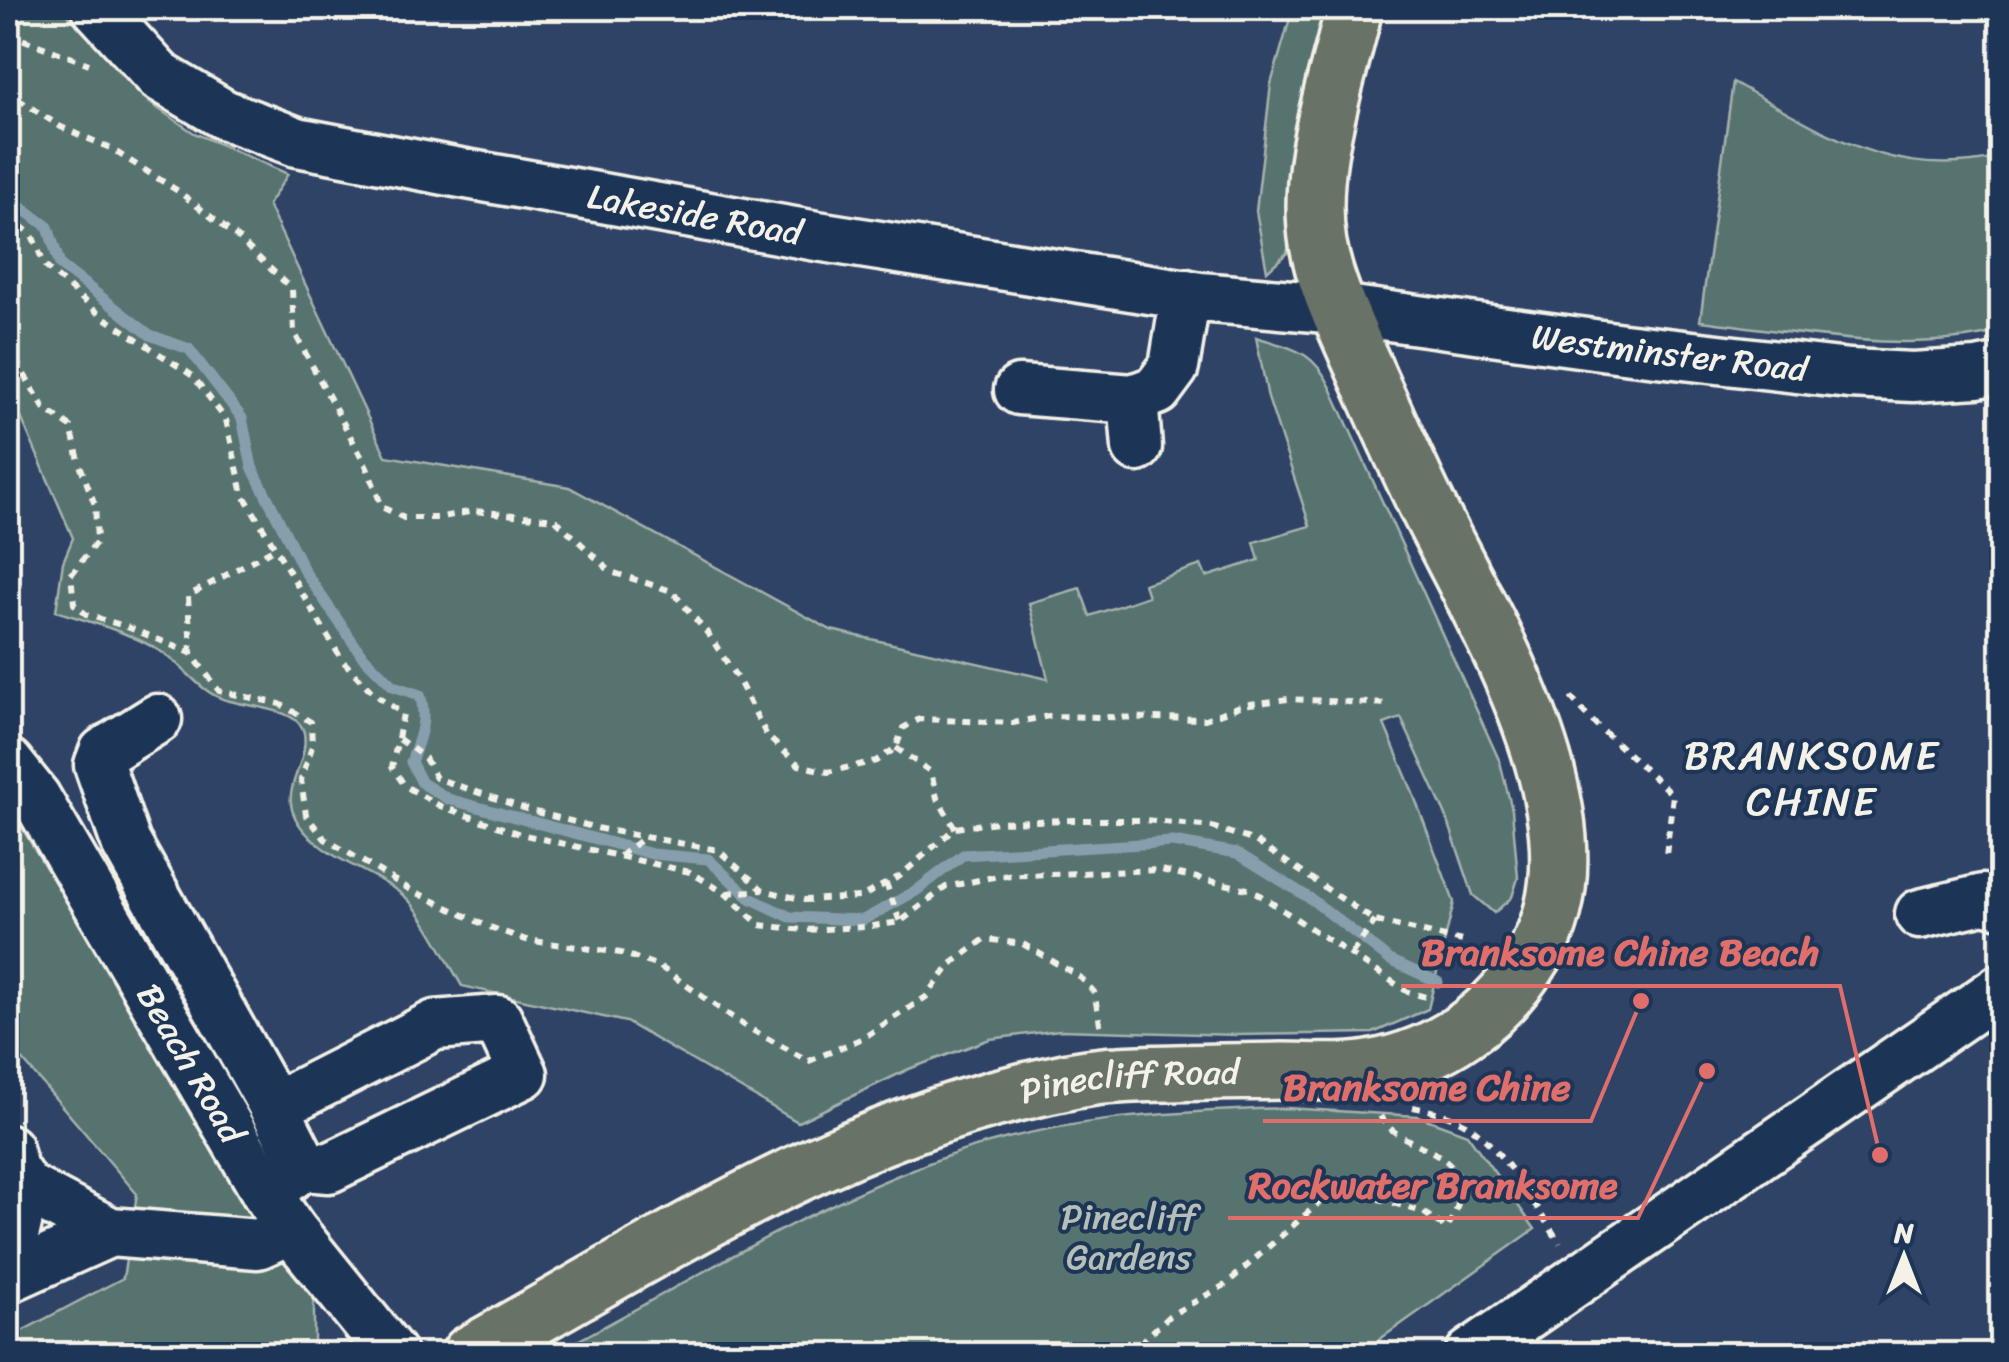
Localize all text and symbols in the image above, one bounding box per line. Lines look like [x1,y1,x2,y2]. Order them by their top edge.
street label: Lakeside Road [583,165,810,264]
street label: Westminster Road [1528,305,1814,400]
district label: BRANKSOME CHINE [1684,720,1940,837]
callout: Branksome Chine Beach [1401,918,1840,986]
text: Branksome Chine Beach [1421,919,1819,986]
street label: Beach Road [119,971,264,1158]
street label: Pinecliff Road [1013,1041,1242,1122]
callout: Branksome Chine [1263,1053,1591,1121]
text: Branksome Chine [1283,1054,1571,1121]
callout: Rockwater Branksome [1228,1150,1638,1218]
text: Rockwater Branksome [1248,1152,1618,1219]
park label: Pinecliff Gardens [1061,1186,1202,1288]
north arrow [1854,1207,1954,1307]
text: N [1893,1208,1914,1257]

